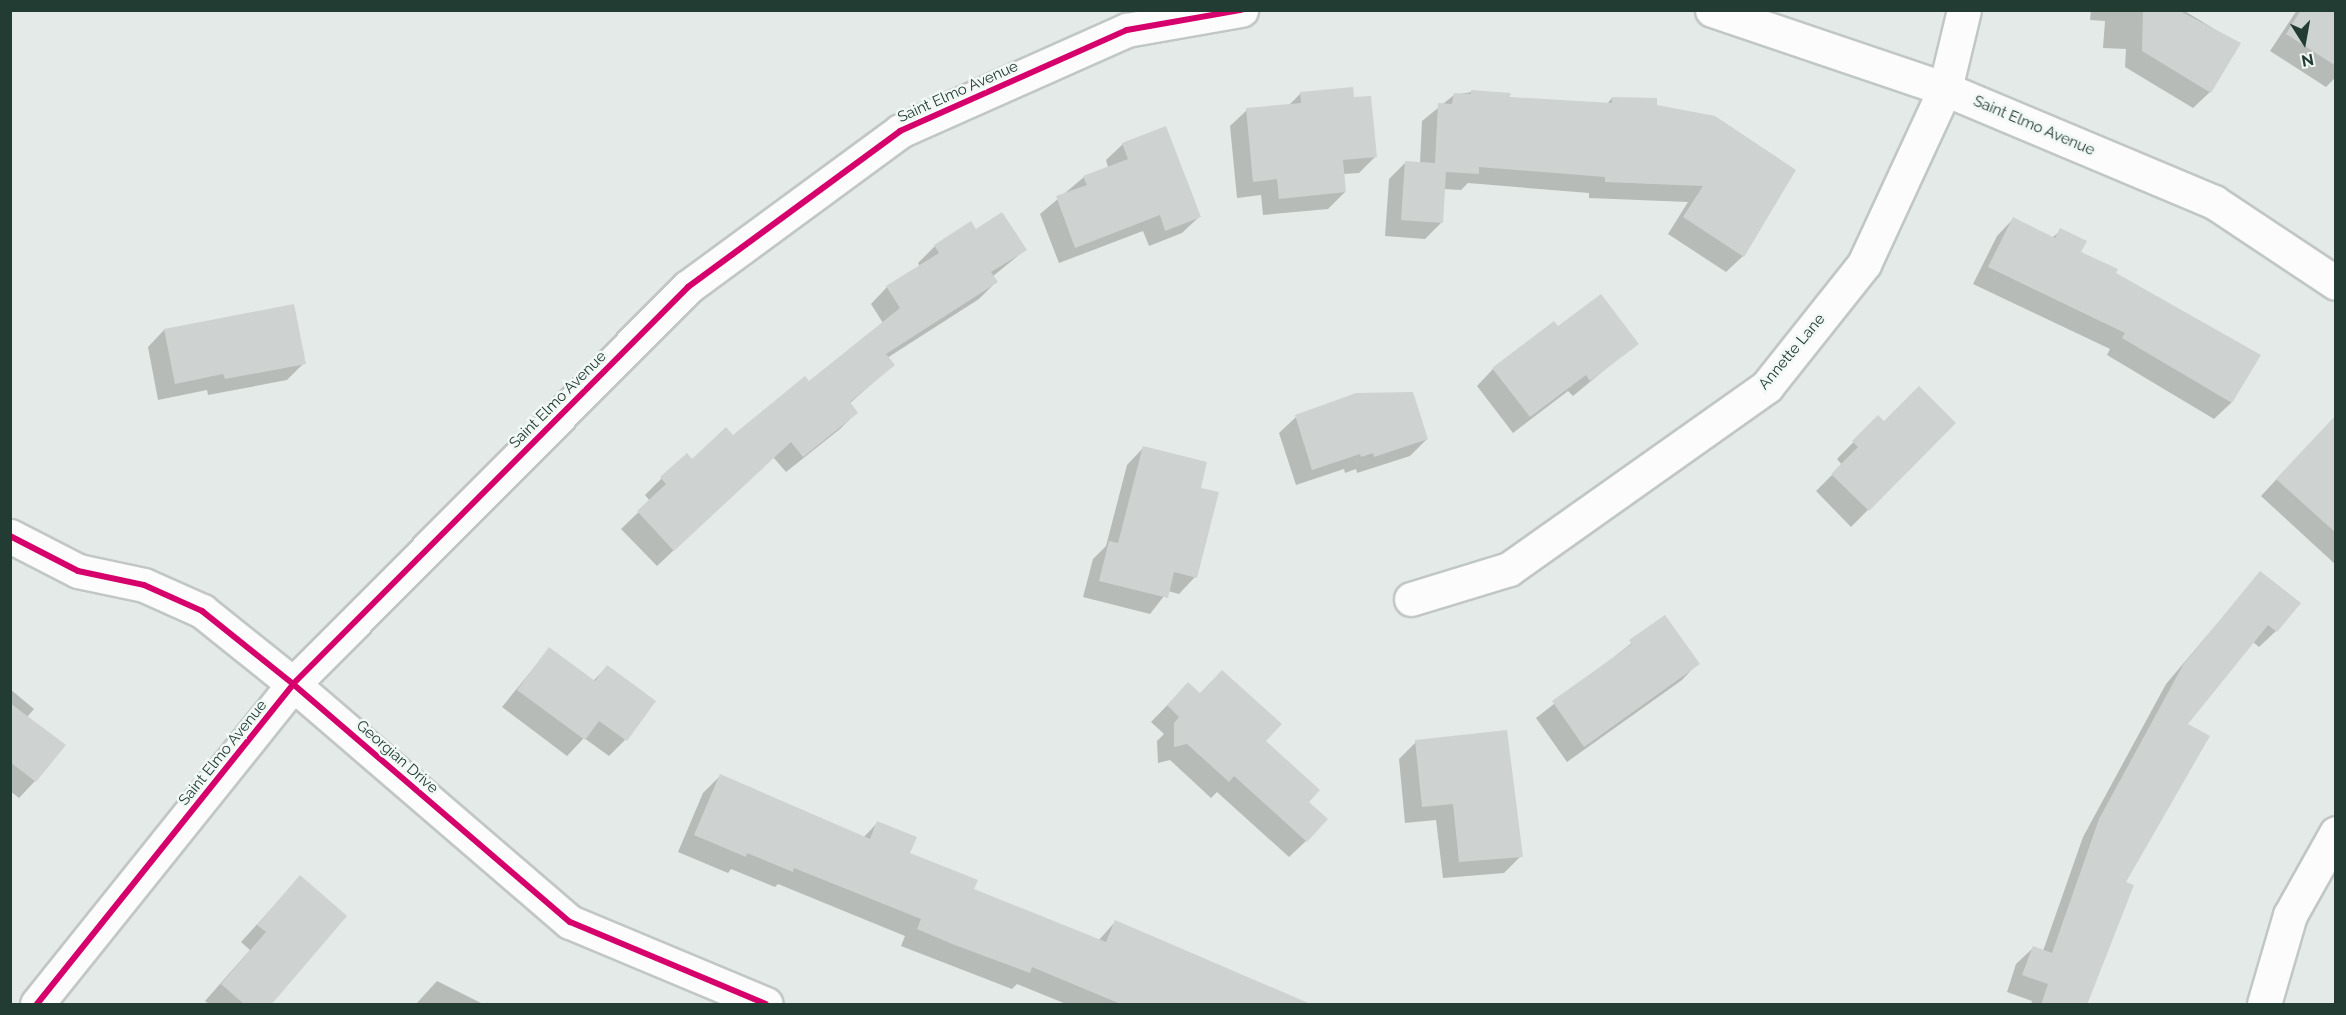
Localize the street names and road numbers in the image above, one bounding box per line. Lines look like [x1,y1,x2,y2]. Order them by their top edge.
street label: Saint Elmo Avenue [895,57,1021,127]
street label: Saint Elmo Avenue [1970,92,2098,160]
street label: Annette Lane [1755,310,1829,394]
street label: Saint Elmo Avenue [506,348,610,452]
street label: Saint Elmo Avenue [175,697,271,809]
street label: Georgian Drive [352,717,442,797]

